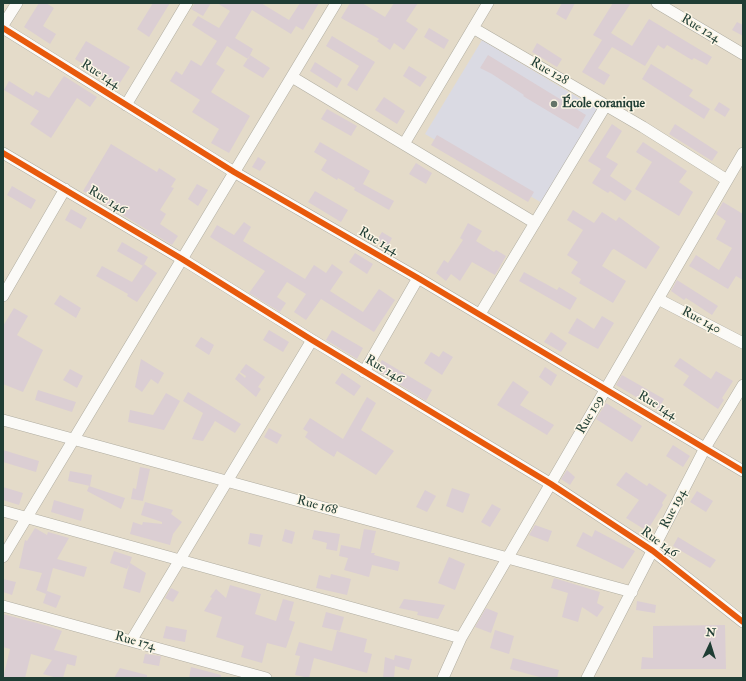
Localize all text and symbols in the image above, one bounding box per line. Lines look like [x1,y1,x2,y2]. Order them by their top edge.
street label: Rue 124 [678,11,722,47]
street label: Rue 128 [527,55,571,89]
street label: Rue 144 [78,57,122,93]
place label: École coranique [562,96,645,112]
marker: École coranique [549,99,559,109]
street label: Rue 146 [85,183,129,219]
street label: Rue 144 [356,225,400,259]
street label: Rue 140 [679,304,723,338]
street label: Rue 146 [362,352,406,388]
street label: Rue 144 [635,388,679,424]
street label: Rue 109 [574,393,608,437]
street label: Rue 194 [657,487,691,531]
street label: Rue 168 [295,493,339,519]
street label: Rue 146 [637,524,681,562]
north arrow [690,625,730,665]
text: N [705,626,716,639]
street label: Rue 174 [113,629,157,655]

